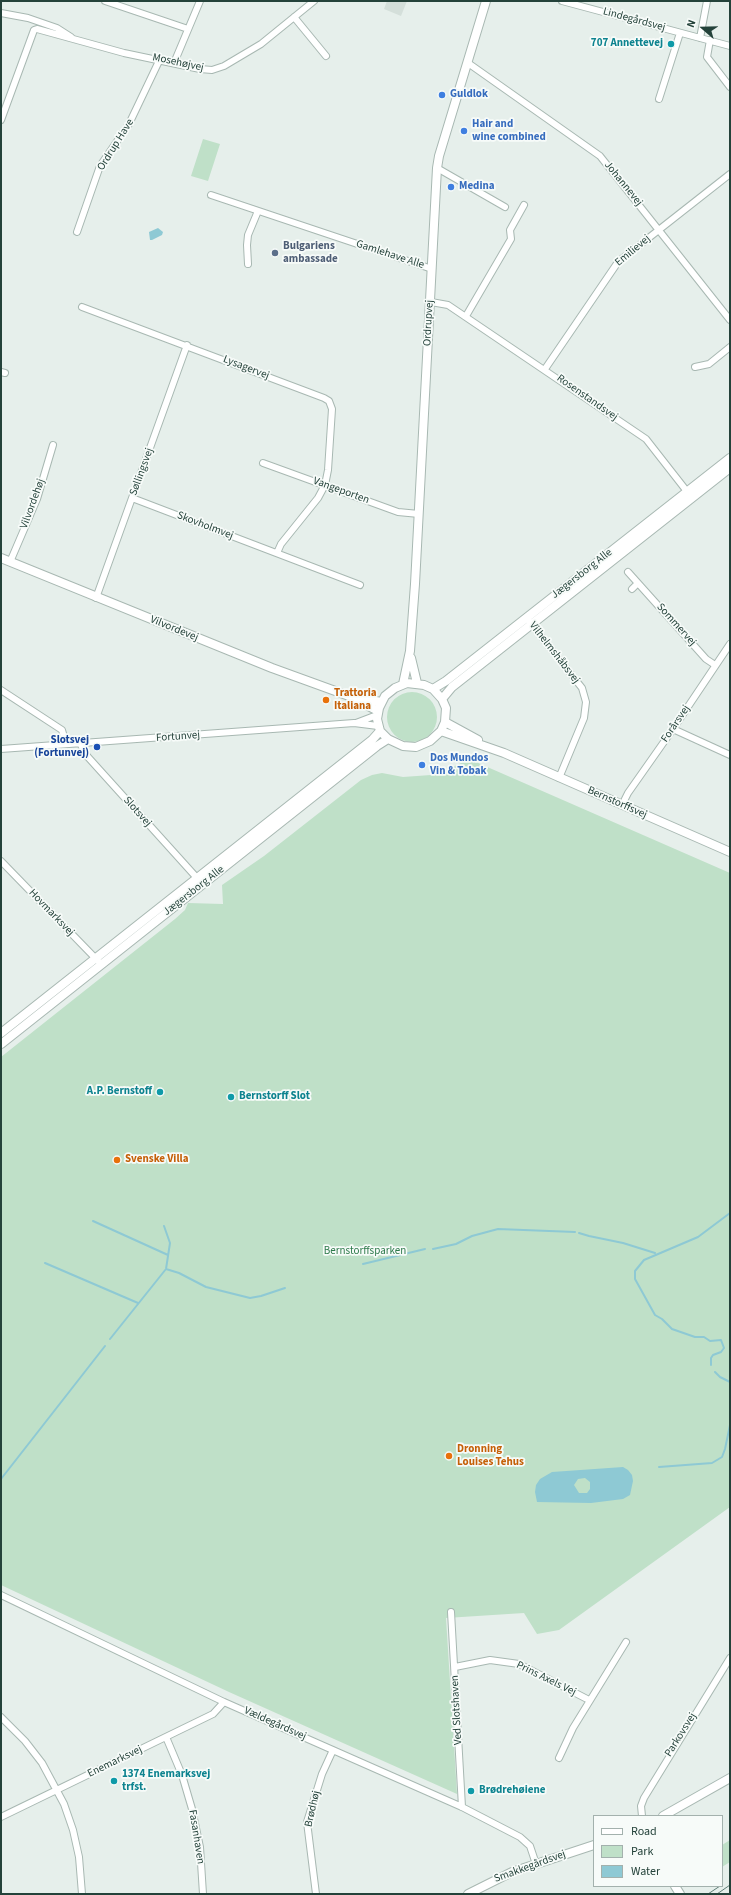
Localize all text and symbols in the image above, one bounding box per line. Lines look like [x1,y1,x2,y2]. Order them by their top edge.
street label: Lindegårdsvej [601,5,667,35]
north arrow [683,8,723,48]
text: N [683,18,700,30]
place label: 707 Annettevej [591,37,663,51]
marker: 707 Annettevej [666,39,676,49]
street label: Mosehøjvej [151,51,205,75]
place label: Guldlok [450,88,488,102]
marker: Guldlok [437,90,447,100]
street label: Ordrup Have [95,117,137,173]
place label: Hair and wine combined [472,118,546,144]
marker: Hair and wine combined [459,126,469,136]
street label: Johannevej [601,159,645,209]
place label: Medina [459,180,495,194]
marker: Medina [446,182,456,192]
street label: Emilievej [613,232,653,270]
street label: Gamlehave Alle [354,238,426,272]
place label: Bulgariens ambassade [283,240,338,266]
marker: Bulgariens ambassade [270,248,280,258]
street label: Ordrupvej [421,300,437,346]
street label: Lysagervej [221,353,271,383]
street label: Rosenstandsvej [554,372,620,424]
street label: Søllingsvej [127,446,157,498]
street label: Vangeporten [311,475,371,507]
street label: Vilvordehøj [18,477,48,531]
street label: Skovholmvej [175,509,235,543]
street label: Jægersborg Alle [549,546,615,602]
street label: Sommervej [653,601,699,649]
street label: Vilvordevej [148,613,200,645]
street label: Vilhelmshåbsvej [526,620,582,686]
place label: Trattoria Italiana [334,687,377,713]
marker: Trattoria Italiana [321,695,331,705]
street label: Forårsvej [659,703,693,745]
street label: Fortunvej [156,729,200,745]
place label: Slotsvej (Fortunvej) [34,734,89,760]
marker: Slotsvej (Fortunvej) [92,742,102,752]
place label: Dos Mundos Vin & Tobak [430,752,488,778]
marker: Dos Mundos Vin & Tobak [417,760,427,770]
street label: Bernstorffsvej [585,784,649,822]
street label: Slotsvej [120,794,154,830]
street label: Jægersborg Alle [161,863,227,919]
street label: Hovmarksvej [25,887,77,939]
place label: A.P. Bernstoff [87,1085,152,1099]
marker: A.P. Bernstoff [155,1087,165,1097]
place label: Bernstorff Slot [239,1090,310,1104]
marker: Bernstorff Slot [226,1092,236,1102]
place label: Svenske Villa [125,1153,188,1167]
marker: Svenske Villa [112,1155,122,1165]
park label: Bernstorffsparken [324,1245,406,1259]
place label: Dronning Louises Tehus [457,1443,524,1469]
marker: Dronning Louises Tehus [444,1451,454,1461]
street label: Prins Axels Vej [514,1659,578,1699]
street label: Ved Slotshaven [449,1675,465,1745]
street label: Vældegårdsvej [242,1704,308,1744]
street label: Parkovsvej [662,1711,700,1759]
street label: Enemarksvej [86,1743,144,1781]
place label: 1374 Enemarksvej trfst. [122,1768,210,1794]
marker: 1374 Enemarksvej trfst. [109,1776,119,1786]
place label: Brødrehøiene [479,1784,545,1798]
marker: Brødrehøiene [466,1786,476,1796]
street label: Brødhøj [302,1790,324,1828]
street label: Fasanhaven [185,1809,207,1865]
legend [593,1815,723,1887]
text: Road [631,1823,657,1840]
text: Park [631,1843,653,1860]
street label: Smakkegårdsvej [492,1848,568,1886]
text: Water [631,1863,660,1880]

